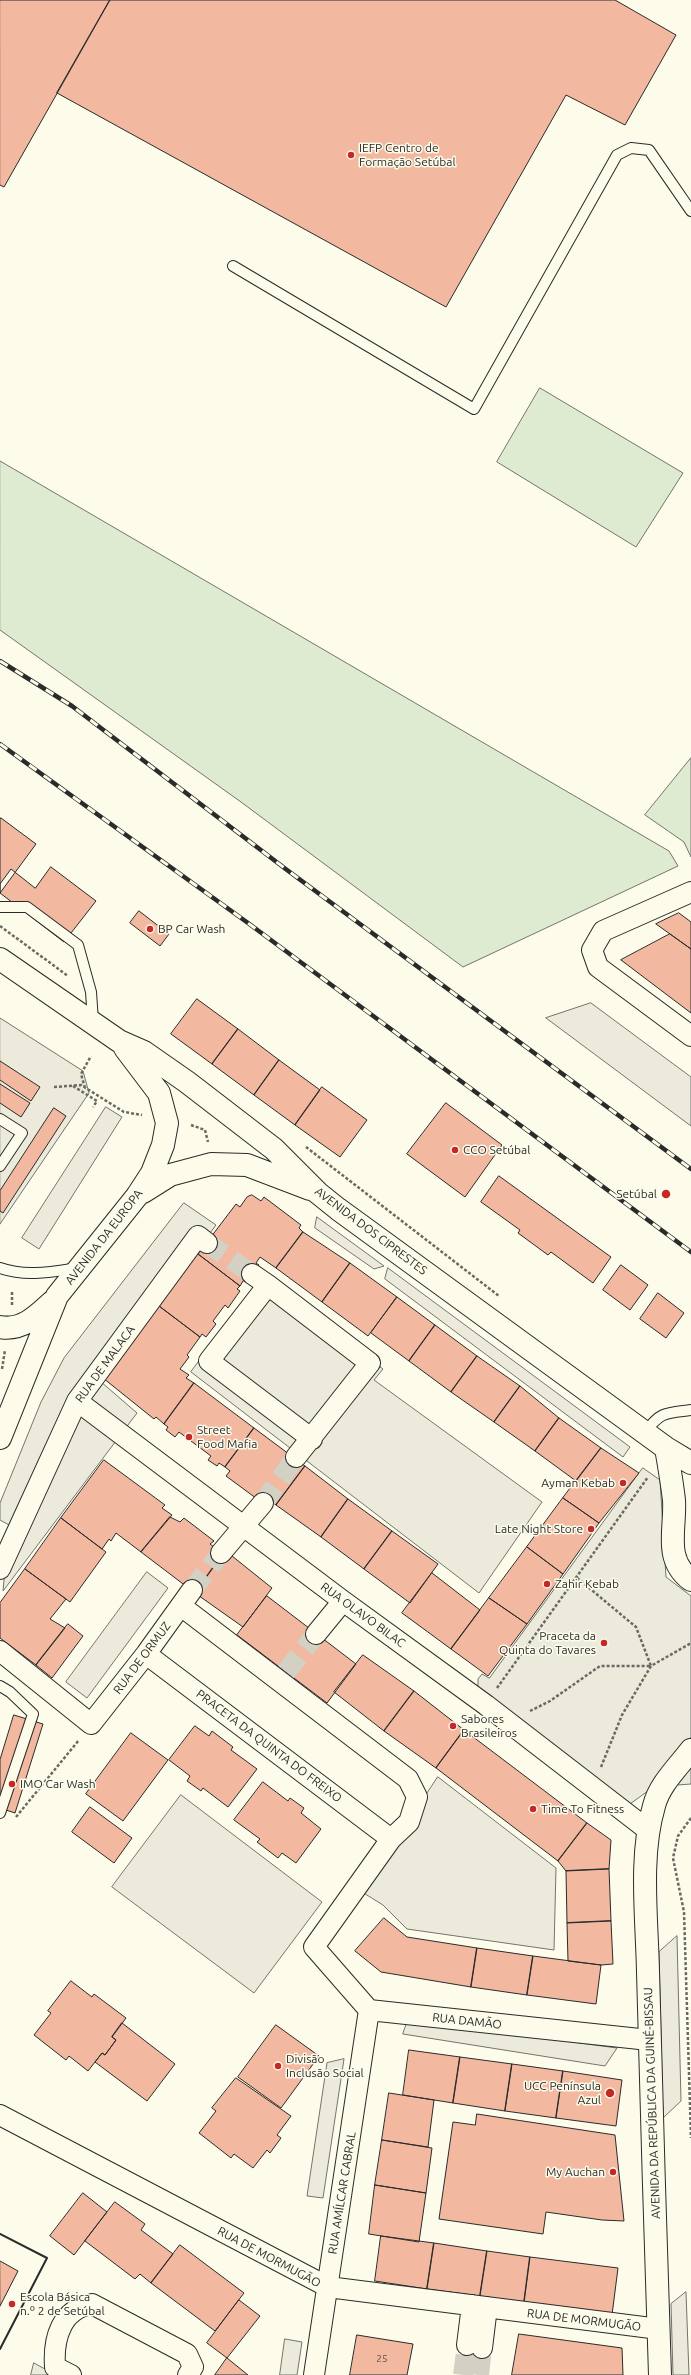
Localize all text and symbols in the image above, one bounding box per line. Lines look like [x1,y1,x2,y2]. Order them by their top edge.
place label: IEFP Centro de Formação Setúbal [359,141,456,169]
marker: IEFP Centro de Formação Setúbal [346,150,356,160]
place label: BP Car Wash [158,922,225,936]
marker: BP Car Wash [145,924,155,934]
place label: CCO Setúbal [463,1143,530,1157]
marker: CCO Setúbal [450,1145,460,1155]
street label: AVENIDA DOS CIPRESTES [312,1184,430,1278]
street label: AVENIDA DA EUROPA [62,1186,146,1288]
place label: Setúbal [616,1187,657,1201]
marker: Setúbal [660,1188,672,1200]
street label: RUA DE MALACA [72,1323,138,1405]
place label: Street Food Mafia [197,1423,257,1451]
marker: Street Food Mafia [184,1432,194,1442]
place label: Ayman Kebab [541,1476,615,1490]
marker: Ayman Kebab [618,1478,628,1488]
place label: Late Night Store [495,1522,583,1536]
marker: Late Night Store [586,1524,596,1534]
place label: Zahir Kebab [555,1577,619,1591]
marker: Zahir Kebab [542,1579,552,1589]
street label: RUA OLAVO BILAC [318,1580,408,1650]
street label: RUA DE ORMUZ [110,1619,174,1697]
place label: Praceta da Quinta do Tavares [499,1629,596,1657]
marker: Praceta da Quinta do Tavares [599,1638,609,1648]
street label: PRACETA DA QUINTA DO FREIXO [193,1687,345,1805]
place label: Sabores Brasileiros [461,1712,517,1740]
marker: Sabores Brasileiros [448,1721,458,1731]
place label: IMO Car Wash [20,1777,95,1791]
marker: IMO Car Wash [7,1779,17,1789]
place label: Time To Fitness [541,1802,624,1816]
marker: Time To Fitness [528,1804,538,1814]
street label: AVENIDA DA REPÚBLICA DA GUINÉ-BISSAU [641,1987,663,2219]
street label: RUA DAMÃO [432,2010,502,2032]
place label: Divisão Inclusão Social [286,2052,364,2080]
marker: Divisão Inclusão Social [273,2061,283,2071]
place label: UCC Península Azul [524,2079,601,2107]
marker: UCC Península Azul [604,2087,616,2099]
street label: RUA AMÍLCAR CABRAL [325,2131,359,2255]
place label: My Auchan [546,2165,605,2179]
marker: My Auchan [608,2167,618,2177]
street label: RUA DE MORMUGÃO [215,2224,323,2290]
place label: Escola Básica n.º 2 de Setúbal [20,2290,105,2318]
marker: Escola Básica n.º 2 de Setúbal [7,2299,17,2309]
street label: RUA DE MORMUGÃO [526,2306,642,2334]
house number: 25 [376,2353,388,2365]

